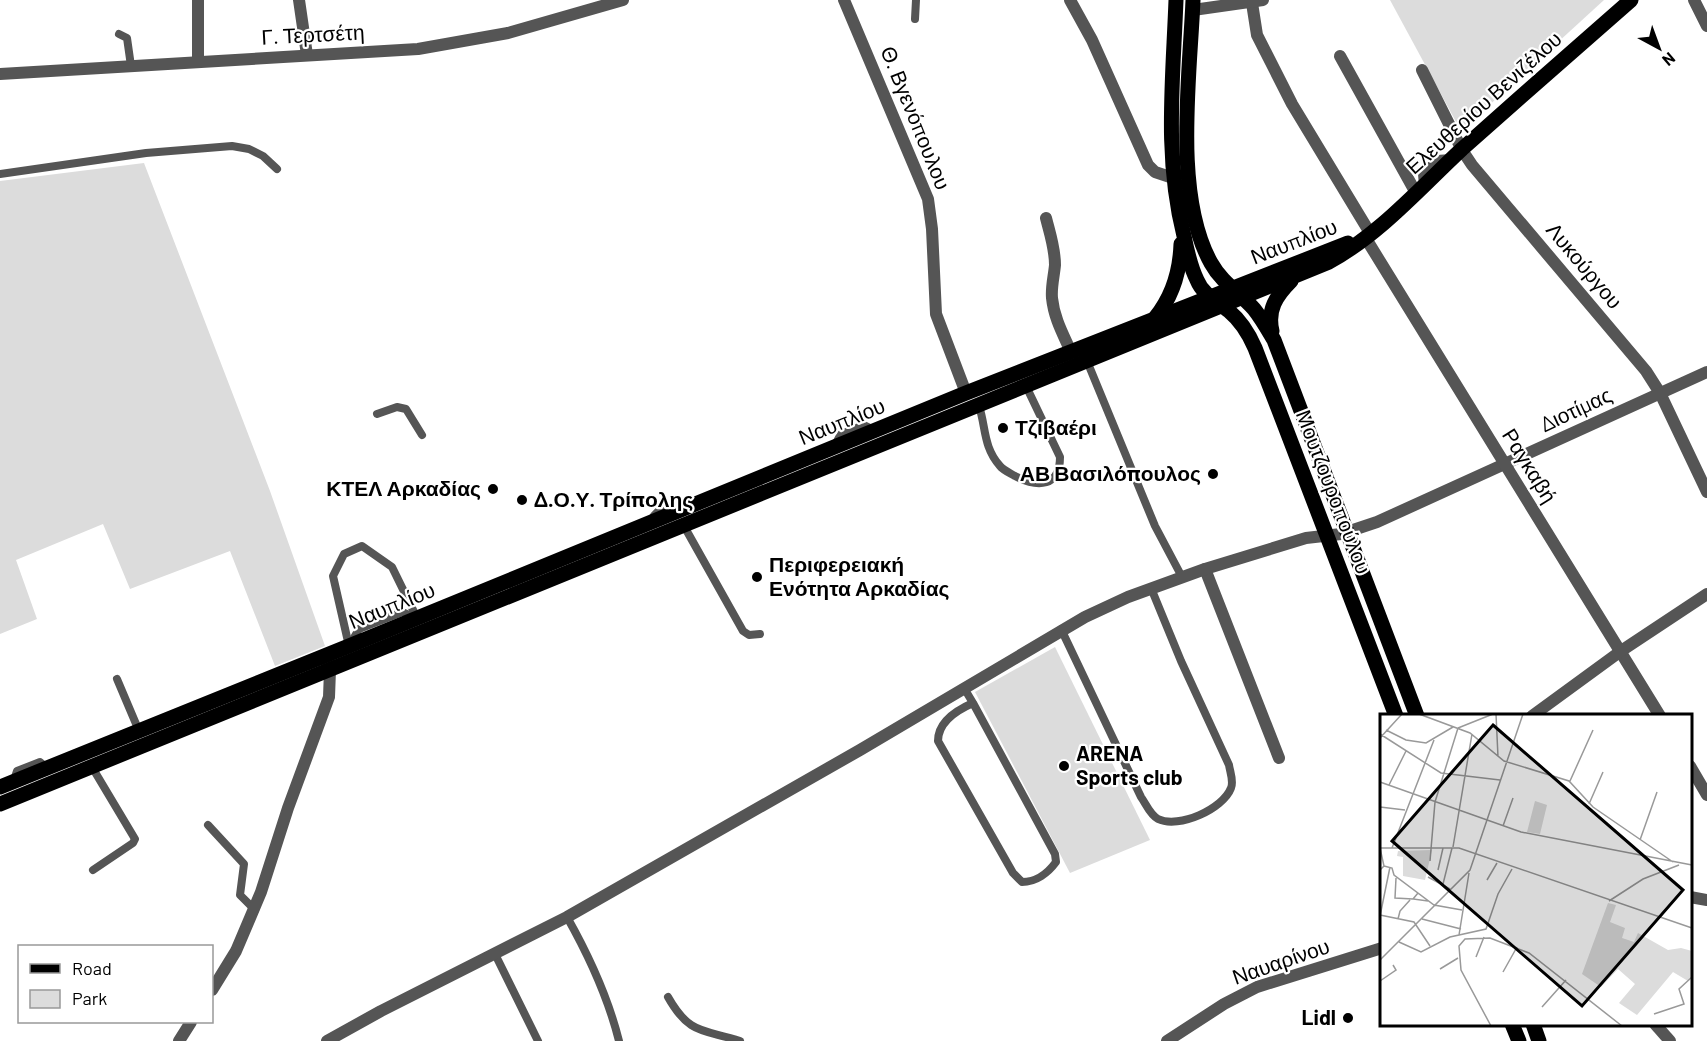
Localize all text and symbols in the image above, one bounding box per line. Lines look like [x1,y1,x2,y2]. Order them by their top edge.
street label: Γ. Τερτσέτη [261,18,365,49]
north arrow [1629,18,1689,78]
street label: Ελευθερίου Βενιζέλου [1400,25,1566,178]
street label: Θ. Βγενόπουλου [876,42,957,193]
text: N [1659,49,1679,70]
street label: Ναυπλίου [1247,213,1340,269]
street label: Λυκούργου [1542,217,1628,313]
street label: Διοτίμας [1536,381,1615,436]
street label: Ναυπλίου [795,392,888,449]
street label: Μουτζουροπούλου [1292,406,1377,577]
place label: Τζιβαέρι [1015,414,1097,439]
marker: Τζιβαέρι [996,421,1010,435]
street label: Ραγκαβή [1498,423,1563,507]
place label: ΑΒ Βασιλόπουλος [1020,460,1201,486]
marker: ΑΒ Βασιλόπουλος [1206,467,1220,481]
place label: ΚΤΕΛ Αρκαδίας [326,475,481,501]
marker: ΚΤΕΛ Αρκαδίας [486,482,500,496]
place label: Δ.Ο.Υ. Τρίπολης [534,486,693,512]
marker: Δ.Ο.Υ. Τρίπολης [515,493,529,507]
place label: Περιφερειακή Ενότητα Αρκαδίας [769,551,950,601]
marker: Περιφερειακή Ενότητα Αρκαδίας [750,570,764,584]
street label: Ναυπλίου [345,576,438,633]
inset map [1380,714,1692,1026]
place label: ARENA Sports club [1076,740,1183,789]
marker: ARENA Sports club [1057,759,1071,773]
street label: Ναυαρίνου [1229,932,1332,989]
legend [18,945,213,1023]
text: Road [72,957,112,979]
text: Park [72,987,107,1009]
place label: Lidl [1302,1004,1336,1029]
marker: Lidl [1341,1011,1355,1025]

